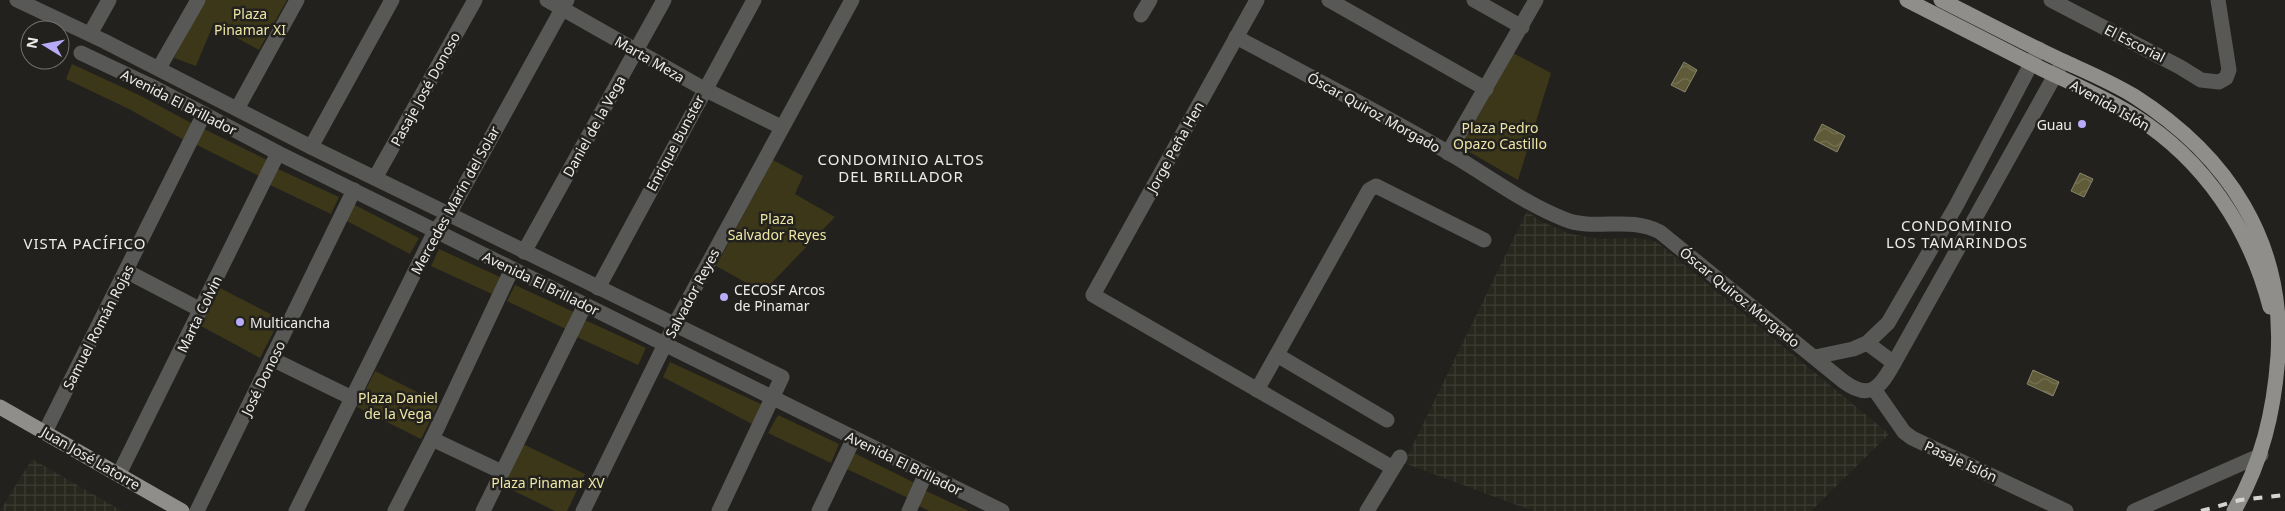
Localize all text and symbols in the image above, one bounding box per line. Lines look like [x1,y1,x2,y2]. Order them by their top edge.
park label: Plaza Pinamar XI [214,4,286,39]
north arrow [20,20,70,70]
street label: El Escorial [2101,20,2169,66]
street label: Pasaje José Donoso [386,29,464,149]
street label: Marta Meza [612,31,688,87]
text: N [21,35,42,50]
street label: Avenida El Brillador [118,65,240,140]
street label: Óscar Quiroz Morgado [1304,68,1444,156]
street label: Daniel de la Vega [558,72,630,180]
street label: Avenida Islón [2067,75,2153,135]
street label: Enrique Bunster [642,91,708,194]
street label: Jorge Peña Hen [1141,98,1208,198]
place label: Guau [2037,115,2072,134]
park label: Plaza Pedro Opazo Castillo [1453,118,1547,153]
marker: Guau [2076,118,2088,130]
street label: Mercedes Marín del Solar [406,122,504,278]
district label: CONDOMINIO ALTOS DEL BRILLADOR [818,149,984,186]
park label: Plaza Salvador Reyes [728,209,827,244]
district label: CONDOMINIO LOS TAMARINDOS [1886,215,2028,252]
district label: VISTA PACÍFICO [23,233,147,253]
street label: Óscar Quiroz Morgado [1676,243,1804,351]
street label: Salvador Reyes [660,245,724,341]
street label: Avenida El Brillador [479,246,603,320]
street label: Samuel Román Rojas [58,261,138,393]
street label: Marta Colvin [172,272,226,356]
place label: CECOSF Arcos de Pinamar [734,280,825,315]
marker: CECOSF Arcos de Pinamar [718,291,730,303]
place label: Multicancha [250,313,330,332]
marker: Multicancha [234,316,246,328]
street label: José Donoso [236,337,289,421]
park label: Plaza Daniel de la Vega [358,388,438,423]
street label: Juan José Latorre [36,421,144,494]
street label: Avenida El Brillador [842,426,966,500]
street label: Pasaje Islón [1922,436,2000,486]
park label: Plaza Pinamar XV [491,473,605,492]

